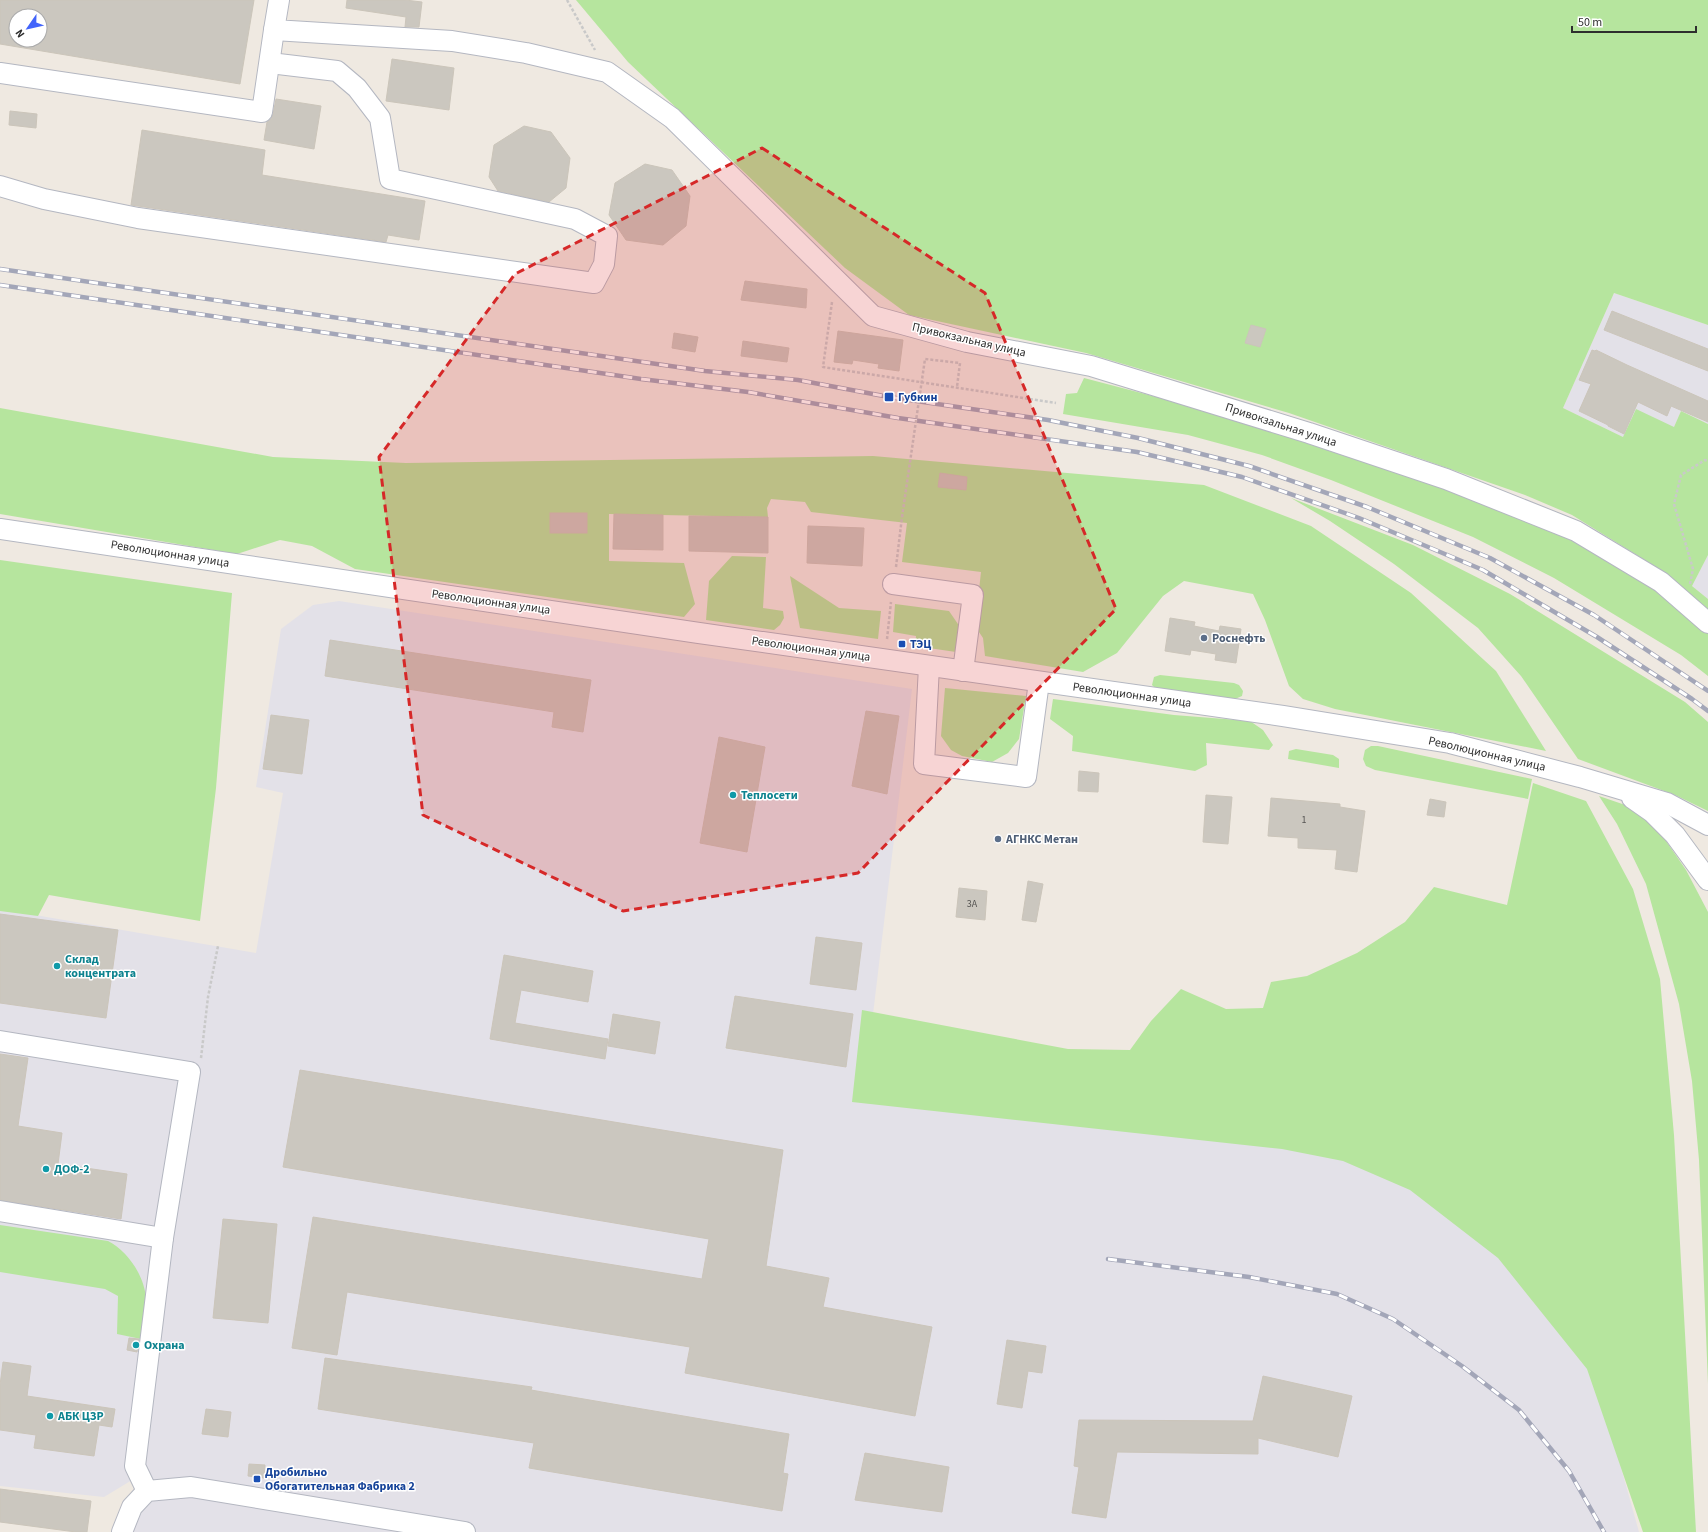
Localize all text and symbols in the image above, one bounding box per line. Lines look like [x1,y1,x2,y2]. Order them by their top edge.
north arrow [8,8,48,48]
scale bar [1572,8,1696,34]
text: 50 m [1578,14,1602,31]
text: N [12,26,28,41]
street label: Привокзальная улица [910,319,1028,361]
place label: Губкин [898,389,937,406]
marker: Губкин [883,391,895,403]
street label: Привокзальная улица [1223,399,1339,451]
street label: Революционная улица [109,536,231,572]
street label: Революционная улица [430,585,552,619]
place label: Роснефть [1212,630,1266,647]
street label: Революционная улица [750,632,872,666]
marker: Роснефть [1199,633,1209,643]
place label: ТЭЦ [910,636,931,653]
marker: ТЭЦ [897,639,907,649]
street label: Революционная улица [1071,678,1193,712]
street label: Революционная улица [1427,732,1547,776]
place label: Теплосети [741,787,798,804]
marker: Теплосети [728,790,738,800]
house number: 1 [1302,813,1307,827]
place label: АГНКС Метан [1005,831,1078,848]
marker: АГНКС Метан [993,834,1003,844]
house number: 3А [967,897,978,911]
place label: Склад концентрата [65,951,136,982]
marker: Склад концентрата [52,961,62,971]
place label: ДОФ-2 [54,1161,90,1178]
marker: ДОФ-2 [41,1164,51,1174]
place label: Охрана [144,1337,185,1354]
marker: Охрана [131,1340,141,1350]
place label: АБК ЦЗР [57,1408,104,1425]
marker: АБК ЦЗР [45,1411,55,1421]
place label: Дробильно Обогатительная Фабрика 2 [265,1464,415,1495]
marker: Дробильно Обогатительная Фабрика 2 [252,1474,262,1484]

